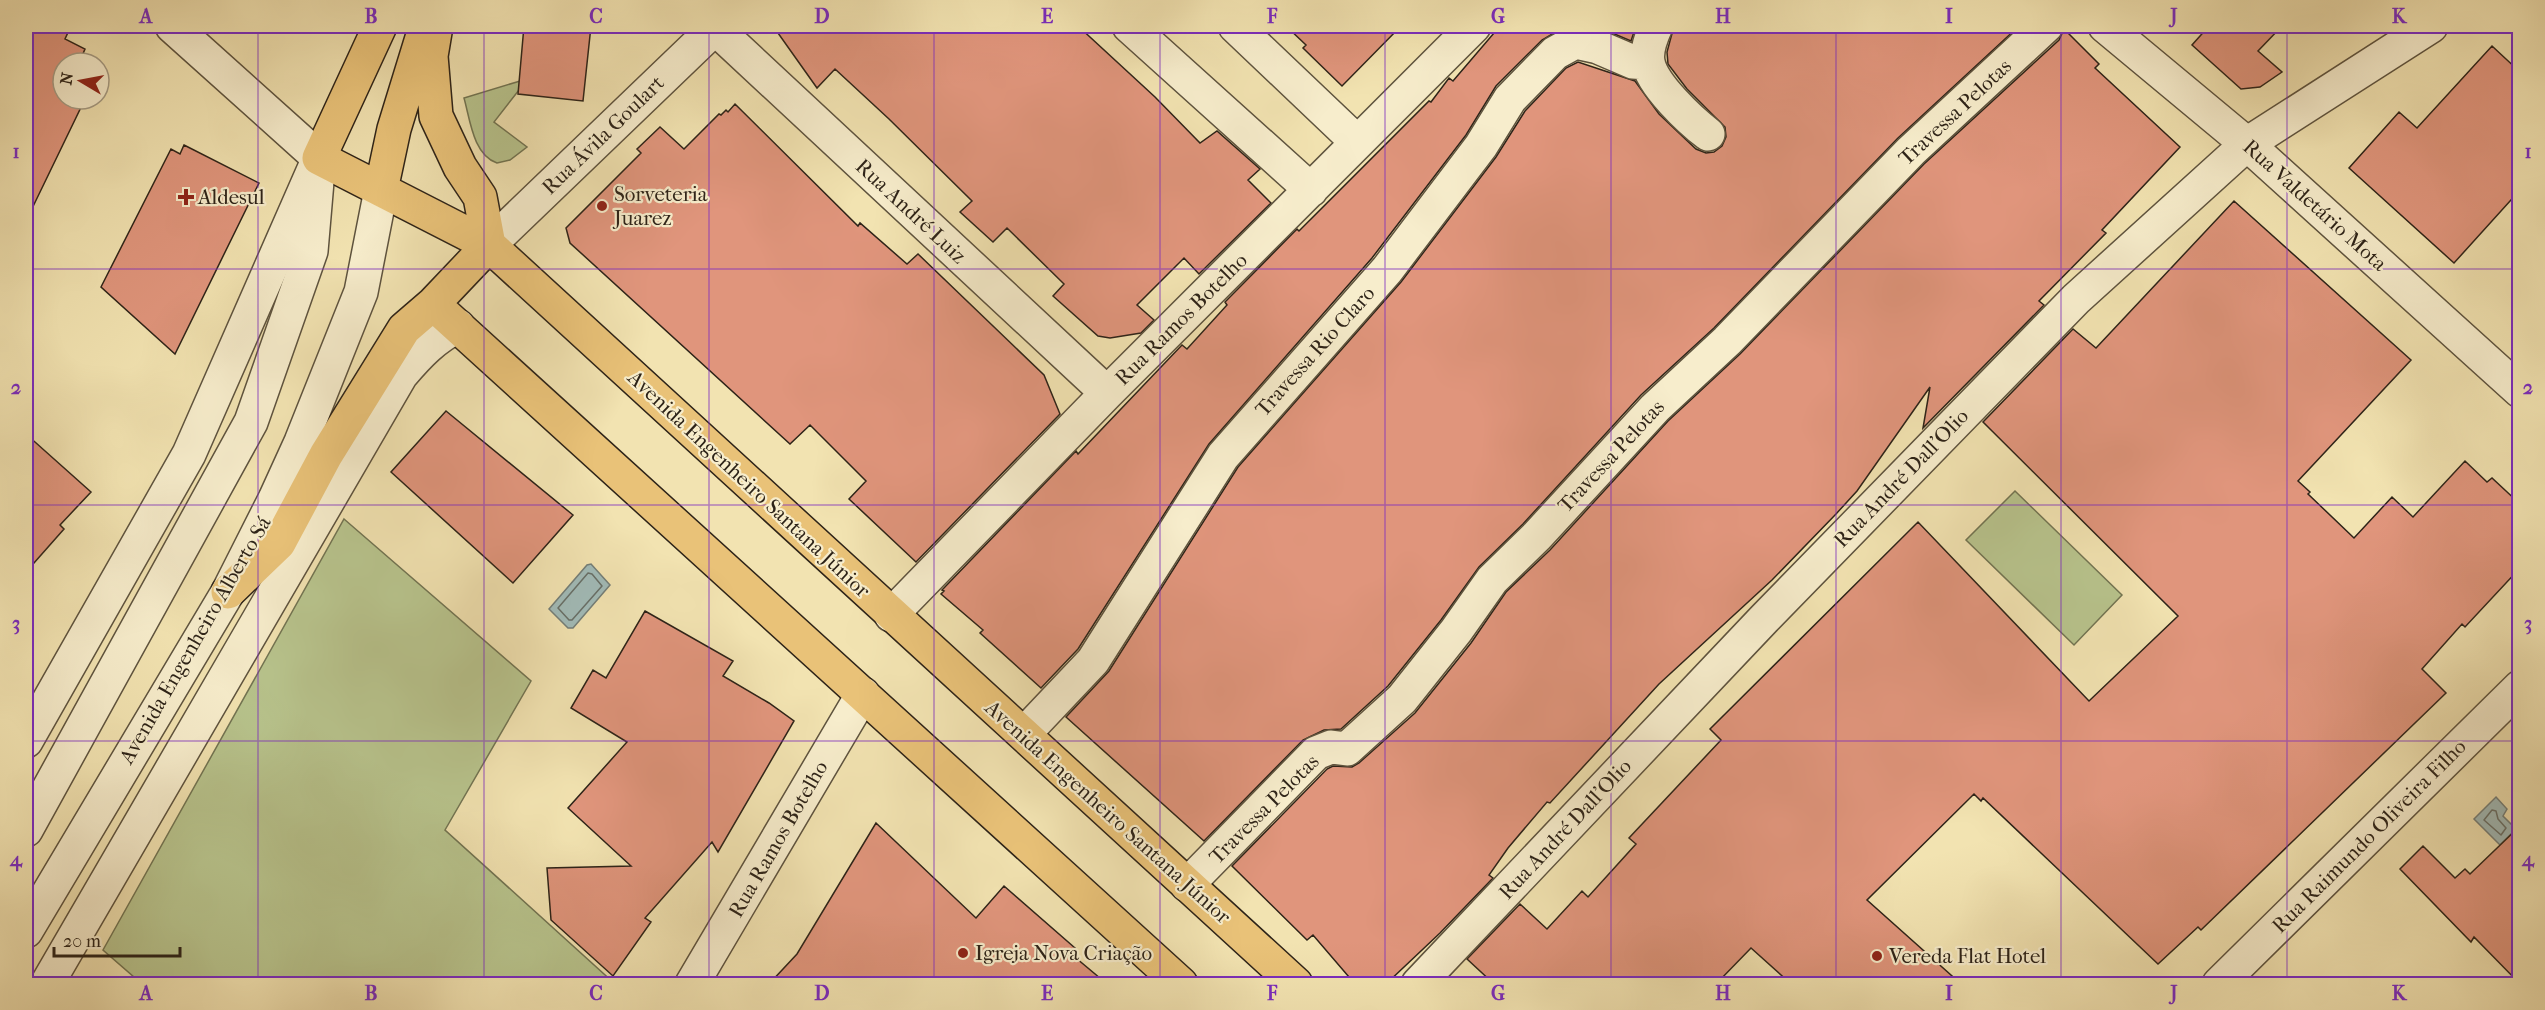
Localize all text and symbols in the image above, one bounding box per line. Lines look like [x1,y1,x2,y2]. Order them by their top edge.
text: A [138,5,154,28]
text: B [364,5,378,28]
text: C [589,5,603,28]
text: D [814,5,830,28]
text: E [1041,5,1053,28]
text: F [1266,5,1278,28]
text: G [1491,5,1505,28]
text: H [1715,5,1731,28]
text: I [1945,5,1953,28]
text: J [2168,5,2178,28]
text: K [2392,5,2408,28]
north arrow [51,51,111,111]
street label: Travessa Pelotas [1894,54,2016,170]
text: N [56,70,77,86]
street label: Rua Ávila Goulart [537,70,669,199]
street label: Rua Valdetário Mota [2238,134,2392,276]
text: 1 [12,140,20,163]
text: 1 [2524,140,2532,163]
street label: Rua André Luiz [851,154,971,268]
place label: Sorveteria Juarez [612,182,708,230]
place label: Aldesul [197,185,265,209]
marker: Aldesul [179,190,193,204]
marker: Sorveteria Juarez [595,199,609,213]
street label: Rua Ramos Botelho [1110,248,1252,390]
street label: Travessa Rio Claro [1250,281,1380,421]
street label: Avenida Engenheiro Santana Júnior [622,365,875,603]
text: 2 [11,376,21,399]
text: 2 [2523,376,2533,399]
street label: Travessa Pelotas [1553,395,1669,517]
street label: Rua André Dall'Olio [1829,404,1973,552]
street label: Avenida Engenheiro Alberto Sá [114,512,276,769]
text: 3 [12,612,20,635]
text: 3 [2524,612,2532,635]
street label: Avenida Engenheiro Santana Júnior [980,695,1236,929]
street label: Rua Raimundo Oliveira Filho [2267,734,2471,938]
street label: Travessa Pelotas [1204,749,1324,869]
street label: Rua André Dall'Olio [1494,754,1636,904]
street label: Rua Ramos Botelho [723,756,833,922]
text: 4 [9,848,23,872]
text: 4 [2521,848,2535,872]
scale bar [54,920,180,958]
text: 20 m [63,931,101,952]
place label: Igreja Nova Criação [975,941,1152,965]
place label: Vereda Flat Hotel [1888,944,2046,968]
marker: Igreja Nova Criação [956,946,970,960]
marker: Vereda Flat Hotel [1870,949,1884,963]
text: A [138,982,154,1005]
text: B [364,982,378,1005]
text: C [589,982,603,1005]
text: D [814,982,830,1005]
text: E [1041,982,1053,1005]
text: F [1266,982,1278,1005]
text: G [1491,982,1505,1005]
text: H [1715,982,1731,1005]
text: I [1945,982,1953,1005]
text: J [2168,982,2178,1005]
text: K [2392,982,2408,1005]

